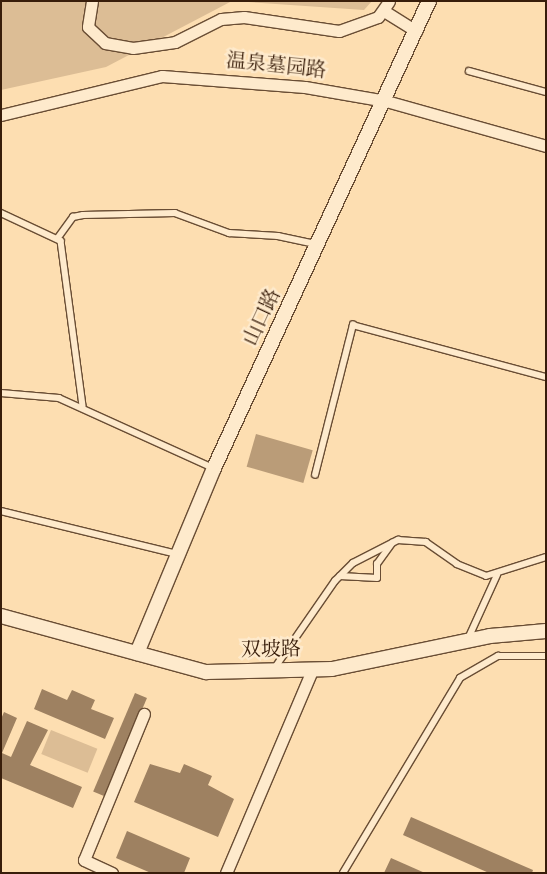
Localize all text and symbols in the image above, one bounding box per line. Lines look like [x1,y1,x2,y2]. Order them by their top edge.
street label: 温泉墓园路 [225,50,327,84]
street label: 山口路 [239,286,287,350]
street label: 双坡路 [241,638,301,664]

